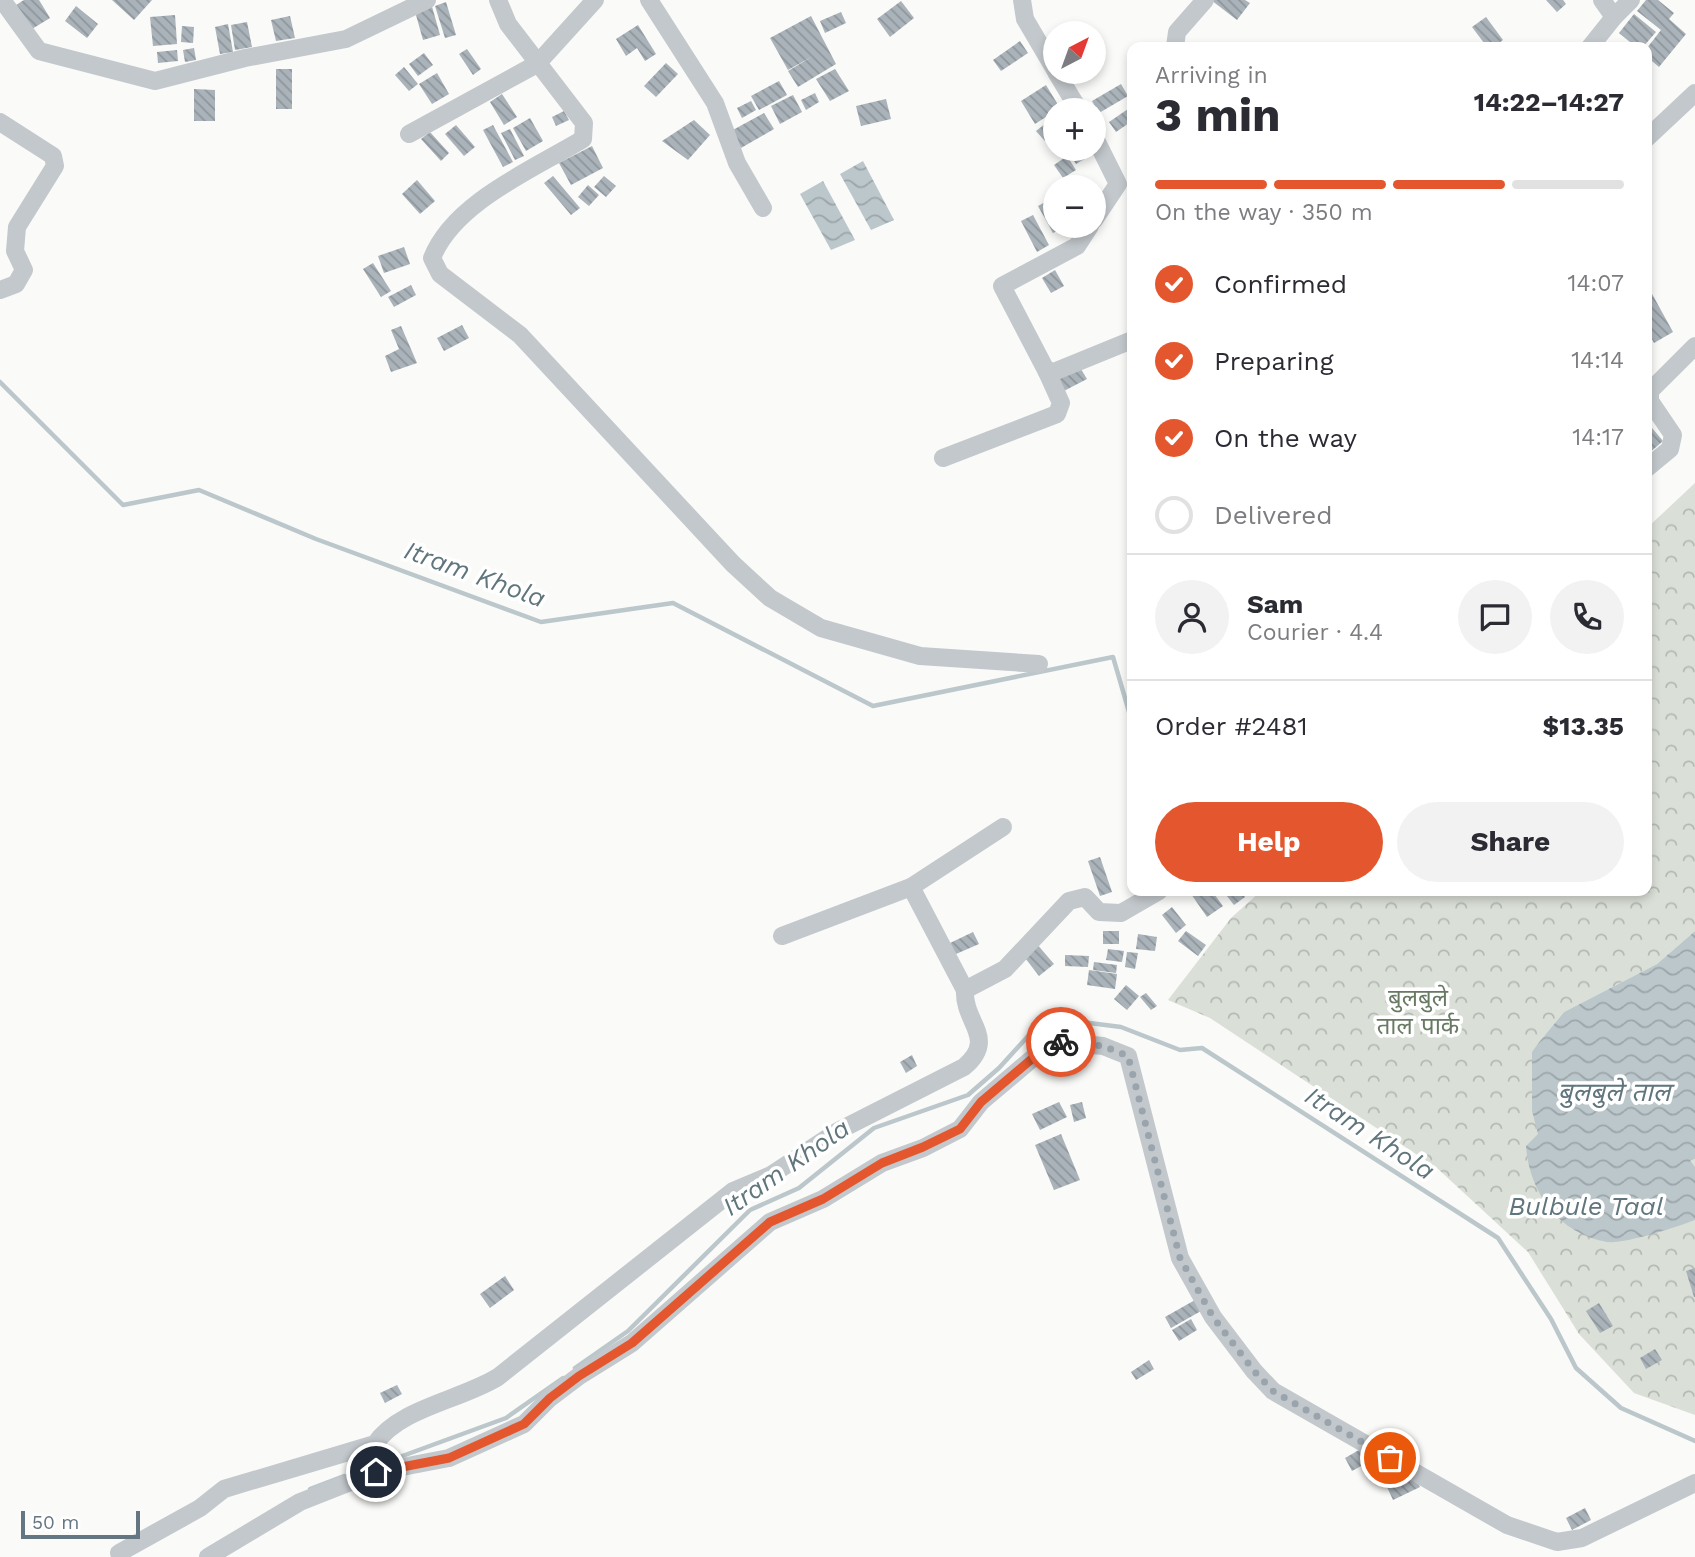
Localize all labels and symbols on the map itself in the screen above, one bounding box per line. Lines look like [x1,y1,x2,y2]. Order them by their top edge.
north arrow [1043,21,1106,84]
water label: Itram Khola [400,535,550,613]
park label: बुलबुले ताल पार्क [1377,984,1460,1040]
courier [1026,1007,1096,1077]
water label: बुलबुले ताल [1558,1077,1676,1108]
water label: Itram Khola [1300,1080,1440,1186]
water label: Itram Khola [717,1112,855,1222]
water label: Bulbule Taal [1508,1191,1664,1221]
pin [1360,1428,1420,1488]
pin [346,1442,406,1502]
scale bar [21,1508,140,1540]

